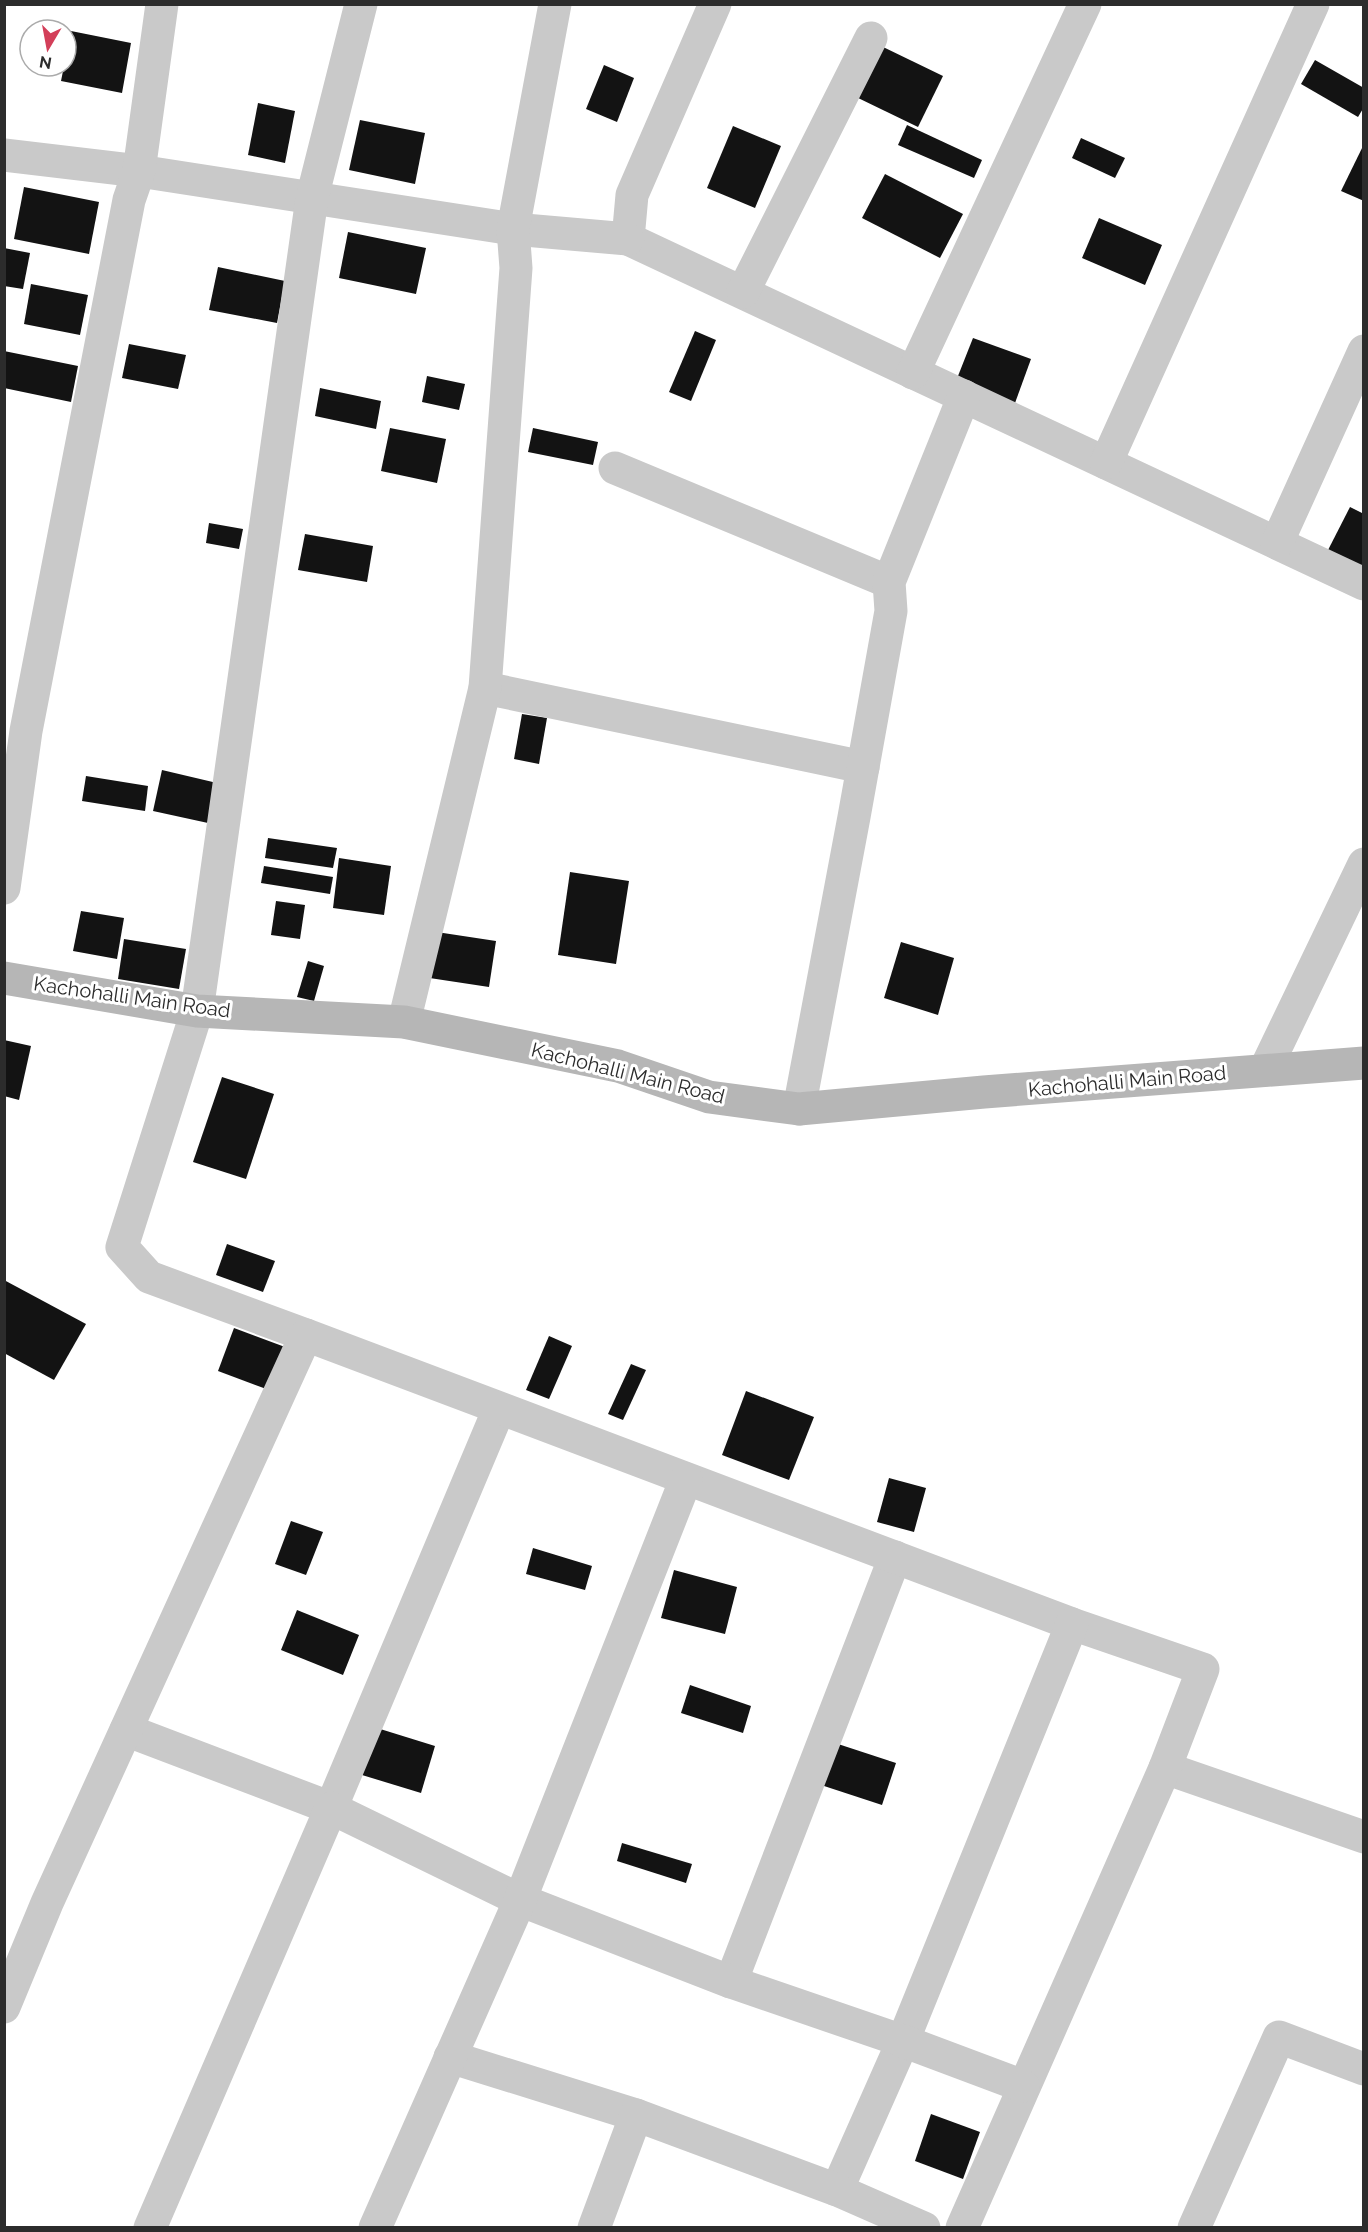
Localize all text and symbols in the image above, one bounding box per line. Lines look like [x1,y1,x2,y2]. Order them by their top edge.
north arrow [18,18,78,78]
text: N [38,52,53,73]
street label: Kachohalli Main Road [32,971,232,1023]
street label: Kachohalli Main Road [529,1037,727,1109]
street label: Kachohalli Main Road [1027,1060,1227,1102]

